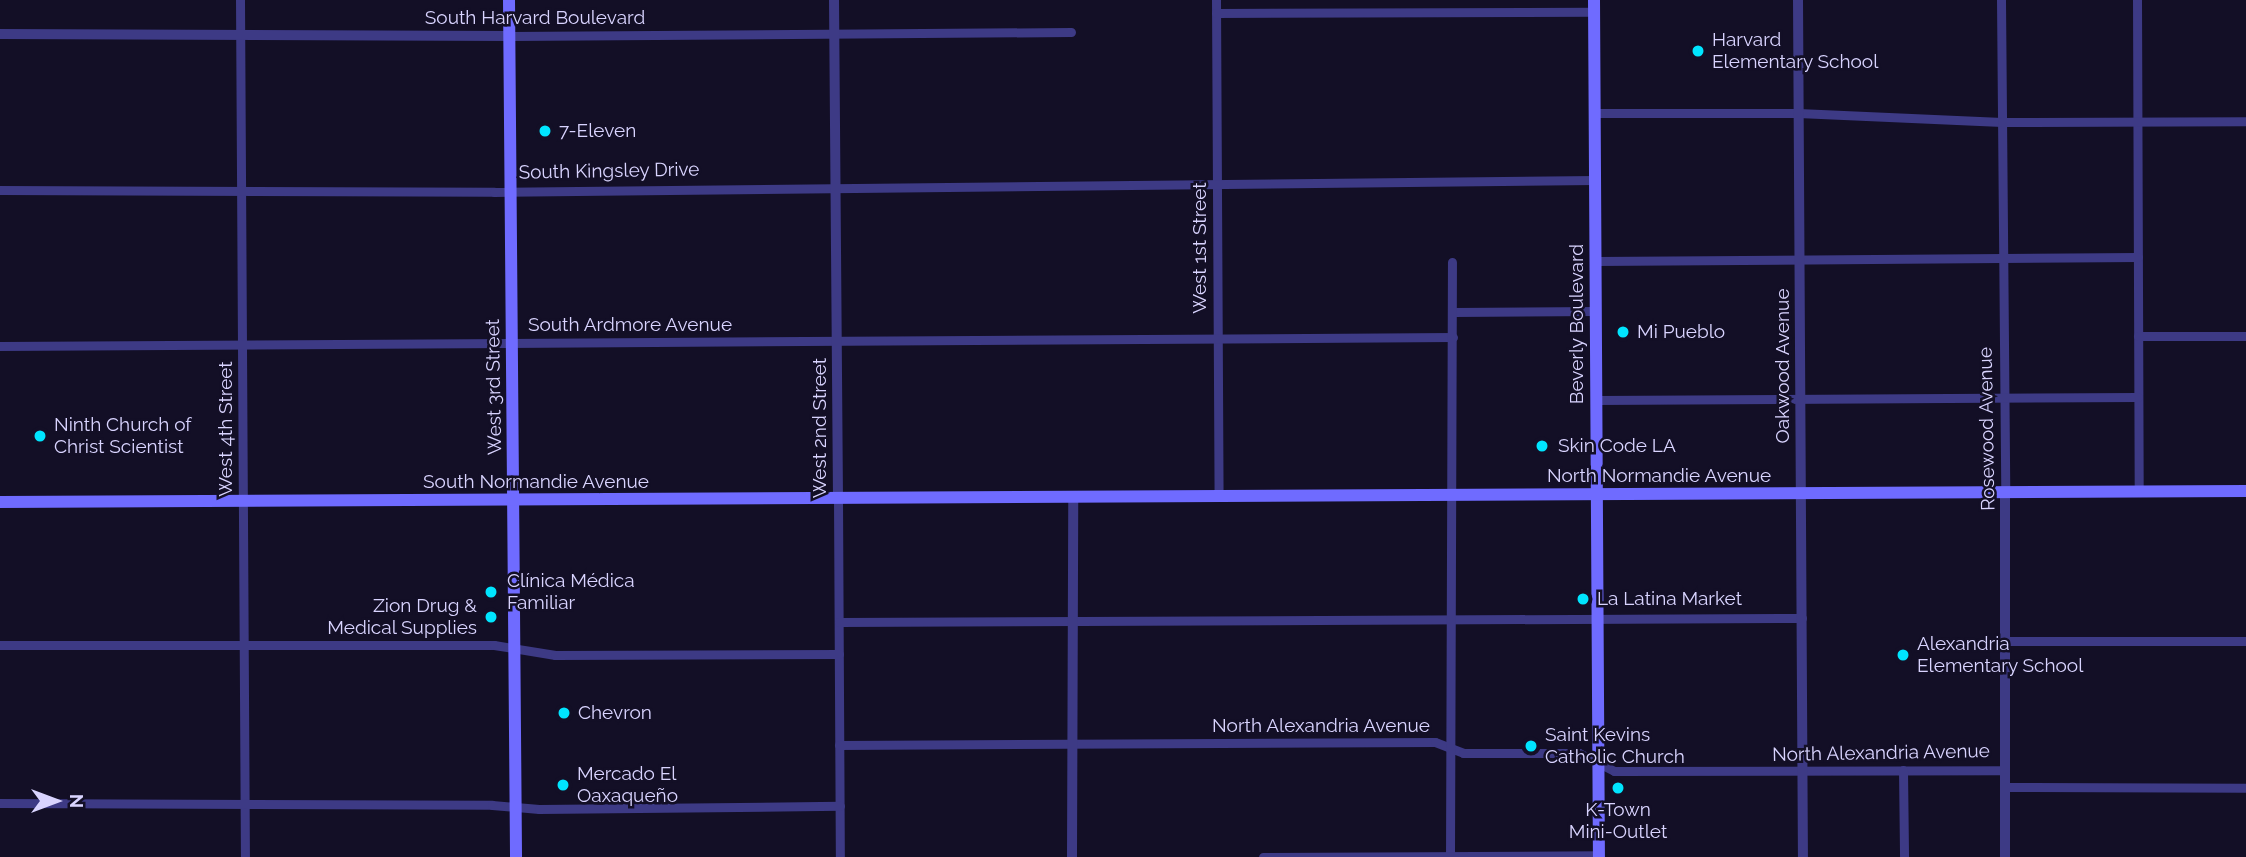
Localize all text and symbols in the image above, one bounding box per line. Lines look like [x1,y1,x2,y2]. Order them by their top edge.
street label: South Harvard Boulevard [425,7,645,29]
place label: Harvard Elementary School [1712,29,1879,73]
marker: Harvard Elementary School [1690,43,1706,59]
place label: 7-Eleven [559,120,636,142]
marker: 7-Eleven [537,123,553,139]
street label: South Kingsley Drive [518,158,700,184]
street label: West 1st Street [1189,182,1211,314]
street label: Beverly Boulevard [1566,244,1588,404]
street label: Oakwood Avenue [1772,288,1794,444]
street label: South Ardmore Avenue [527,314,733,336]
street label: West 3rd Street [481,319,507,455]
place label: Mi Pueblo [1637,321,1725,343]
marker: Mi Pueblo [1615,324,1631,340]
street label: Rosewood Avenue [1974,347,2000,511]
street label: West 2nd Street [809,358,831,498]
street label: West 4th Street [215,361,237,497]
place label: Ninth Church of Christ Scientist [54,414,192,458]
marker: Ninth Church of Christ Scientist [32,428,48,444]
place label: Skin Code LA [1558,435,1676,457]
marker: Skin Code LA [1532,436,1552,456]
street label: North Normandie Avenue [1547,465,1771,487]
street label: South Normandie Avenue [423,471,649,493]
place label: Clínica Médica Familiar [507,570,635,614]
marker: Clínica Médica Familiar [481,582,501,602]
place label: La Latina Market [1597,588,1742,610]
marker: La Latina Market [1575,591,1591,607]
place label: Zion Drug & Medical Supplies [327,595,477,639]
marker: Zion Drug & Medical Supplies [483,609,499,625]
place label: Alexandria Elementary School [1917,633,2084,677]
marker: Alexandria Elementary School [1895,647,1911,663]
place label: Chevron [578,702,652,724]
marker: Chevron [556,705,572,721]
street label: North Alexandria Avenue [1212,715,1430,737]
place label: Saint Kevins Catholic Church [1545,724,1685,768]
marker: Saint Kevins Catholic Church [1523,738,1539,754]
street label: North Alexandria Avenue [1771,740,1991,766]
place label: Mercado El Oaxaqueño [577,763,678,807]
north arrow [21,766,91,836]
marker: Mercado El Oaxaqueño [555,777,571,793]
marker: K-Town Mini-Outlet [1610,780,1626,796]
text: N [66,794,88,808]
place label: K-Town Mini-Outlet [1569,799,1667,843]

